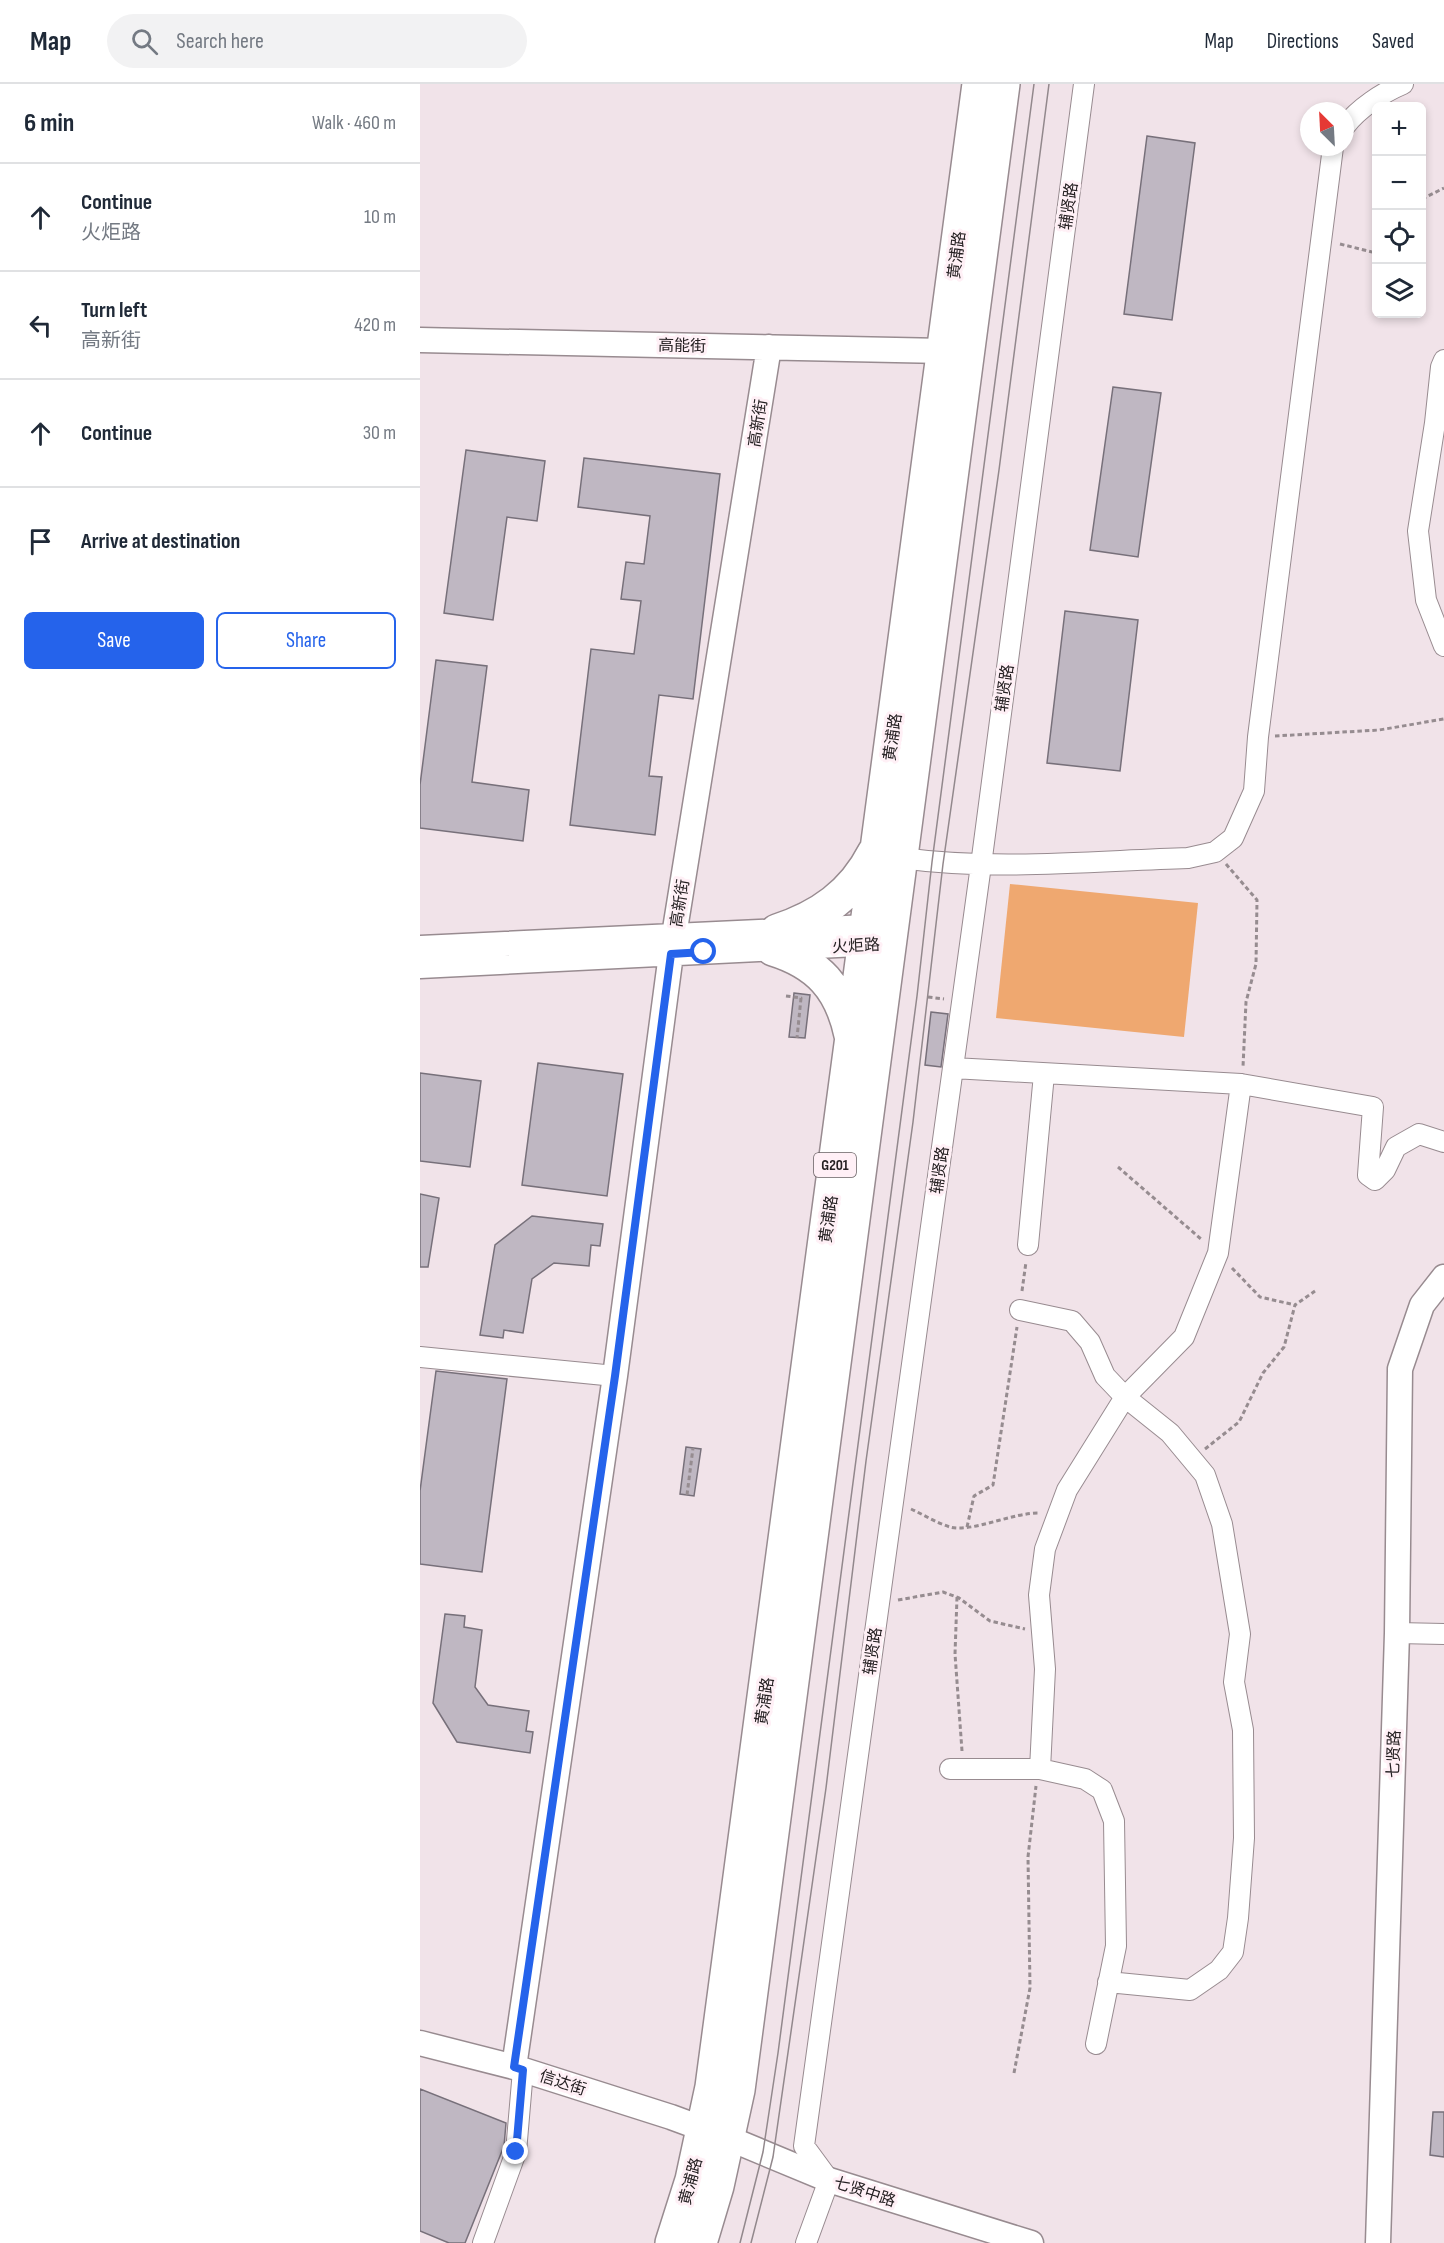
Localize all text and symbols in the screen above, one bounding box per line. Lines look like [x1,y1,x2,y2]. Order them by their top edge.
search box [107,14,527,68]
text: Map [30,25,71,58]
icon: search [128,25,161,58]
text: Search here [176,28,264,55]
text: Map [1204,29,1234,54]
text: Directions [1267,29,1339,54]
text: Saved [1372,29,1414,54]
north arrow [1300,102,1354,156]
map controls [1372,102,1426,318]
button: + [1372,102,1426,156]
text: 6 min [24,108,74,139]
text: Walk · 460 m [312,111,396,135]
button: − [1372,156,1426,210]
street label: 辅贤路 [1057,181,1082,231]
text: Continue [81,189,152,216]
icon: ahead [24,201,57,234]
text: 10 m [364,205,396,229]
button: locate [1372,210,1426,264]
text: 火炬路 [81,221,141,245]
street label: 黄浦路 [945,230,970,280]
button: layers [1372,264,1426,318]
text: Turn left [81,297,147,324]
icon: left [24,309,57,342]
text: 420 m [354,313,396,337]
text: 高新街 [81,329,141,353]
street label: 高能街 [658,337,706,356]
street label: 高新街 [745,398,772,448]
icon: ahead [24,417,57,450]
text: Continue [81,420,152,447]
text: 30 m [363,421,396,445]
icon: arrive [24,525,57,558]
text: Arrive at destination [81,528,240,555]
button: Save [24,612,204,669]
button: Share [216,612,396,669]
street label: 辅贤路 [993,663,1018,713]
street label: 黄浦路 [881,712,906,762]
street label: 高新街 [667,878,694,928]
street label: 火炬路 [832,936,881,957]
route start [690,938,716,964]
street label: 辅贤路 [928,1145,953,1195]
road number: G201 [814,1153,856,1177]
street label: 黄浦路 [817,1194,842,1244]
street label: 辅贤路 [861,1626,886,1676]
street label: 黄浦路 [753,1676,778,1726]
street label: 七贤路 [1384,1730,1405,1778]
street label: 信达街 [537,2067,588,2100]
route end [502,2138,528,2164]
street label: 黄浦路 [676,2156,707,2207]
street label: 七贤中路 [831,2174,898,2211]

